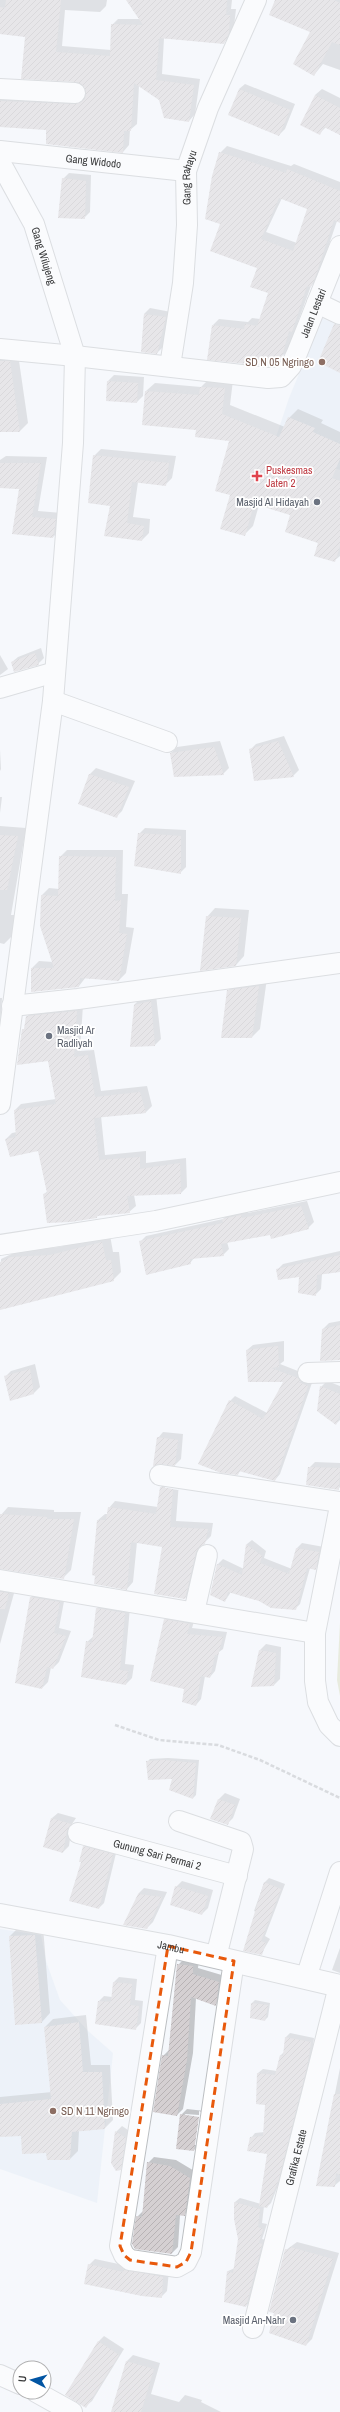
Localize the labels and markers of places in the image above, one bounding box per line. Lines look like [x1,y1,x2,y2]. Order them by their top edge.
place label: SD N 05 Ngringo [245,355,314,369]
marker: SD N 05 Ngringo [317,357,327,367]
place label: Puskesmas Jaten 2 [266,463,313,490]
marker: Puskesmas Jaten 2 [251,470,263,482]
place label: Masjid Al Hidayah [236,495,309,509]
marker: Masjid Al Hidayah [312,497,322,507]
place label: Masjid Ar Radliyah [57,1023,95,1050]
marker: Masjid Ar Radliyah [44,1031,54,1041]
place label: SD N 11 Ngringo [61,2104,129,2118]
marker: SD N 11 Ngringo [48,2106,58,2116]
place label: Masjid An-Nahr [223,2313,285,2327]
marker: Masjid An-Nahr [288,2315,298,2325]

